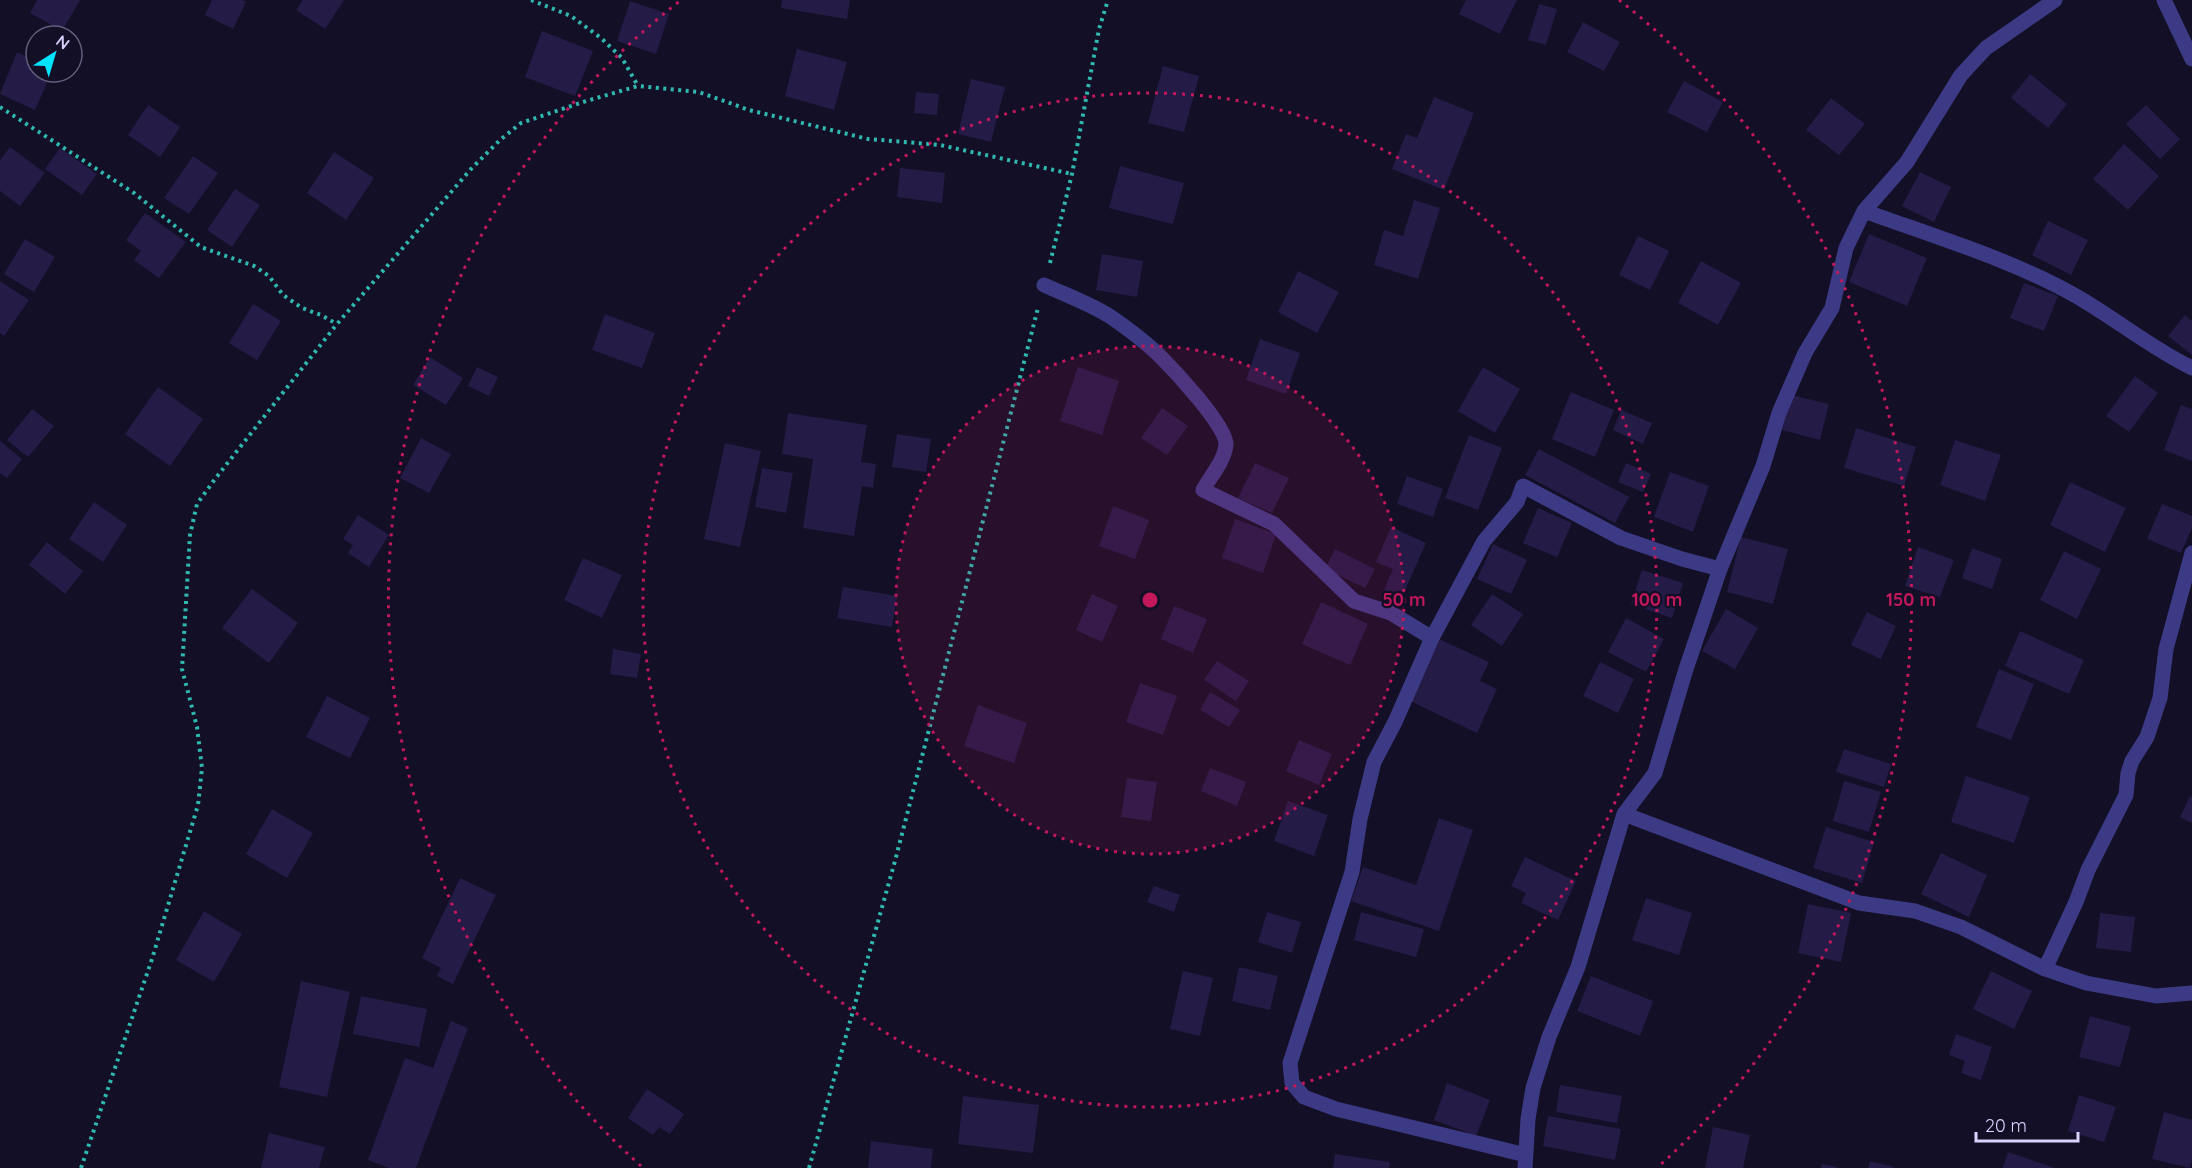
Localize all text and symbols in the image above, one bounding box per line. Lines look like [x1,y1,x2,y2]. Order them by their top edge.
north arrow [24,24,84,84]
text: N [52,30,74,54]
text: 50 m [1382,588,1426,611]
text: 100 m [1632,588,1682,611]
text: 150 m [1886,588,1936,611]
centre of rings [1140,590,1160,610]
scale bar [1976,1105,2078,1143]
text: 20 m [1985,1114,2027,1137]

